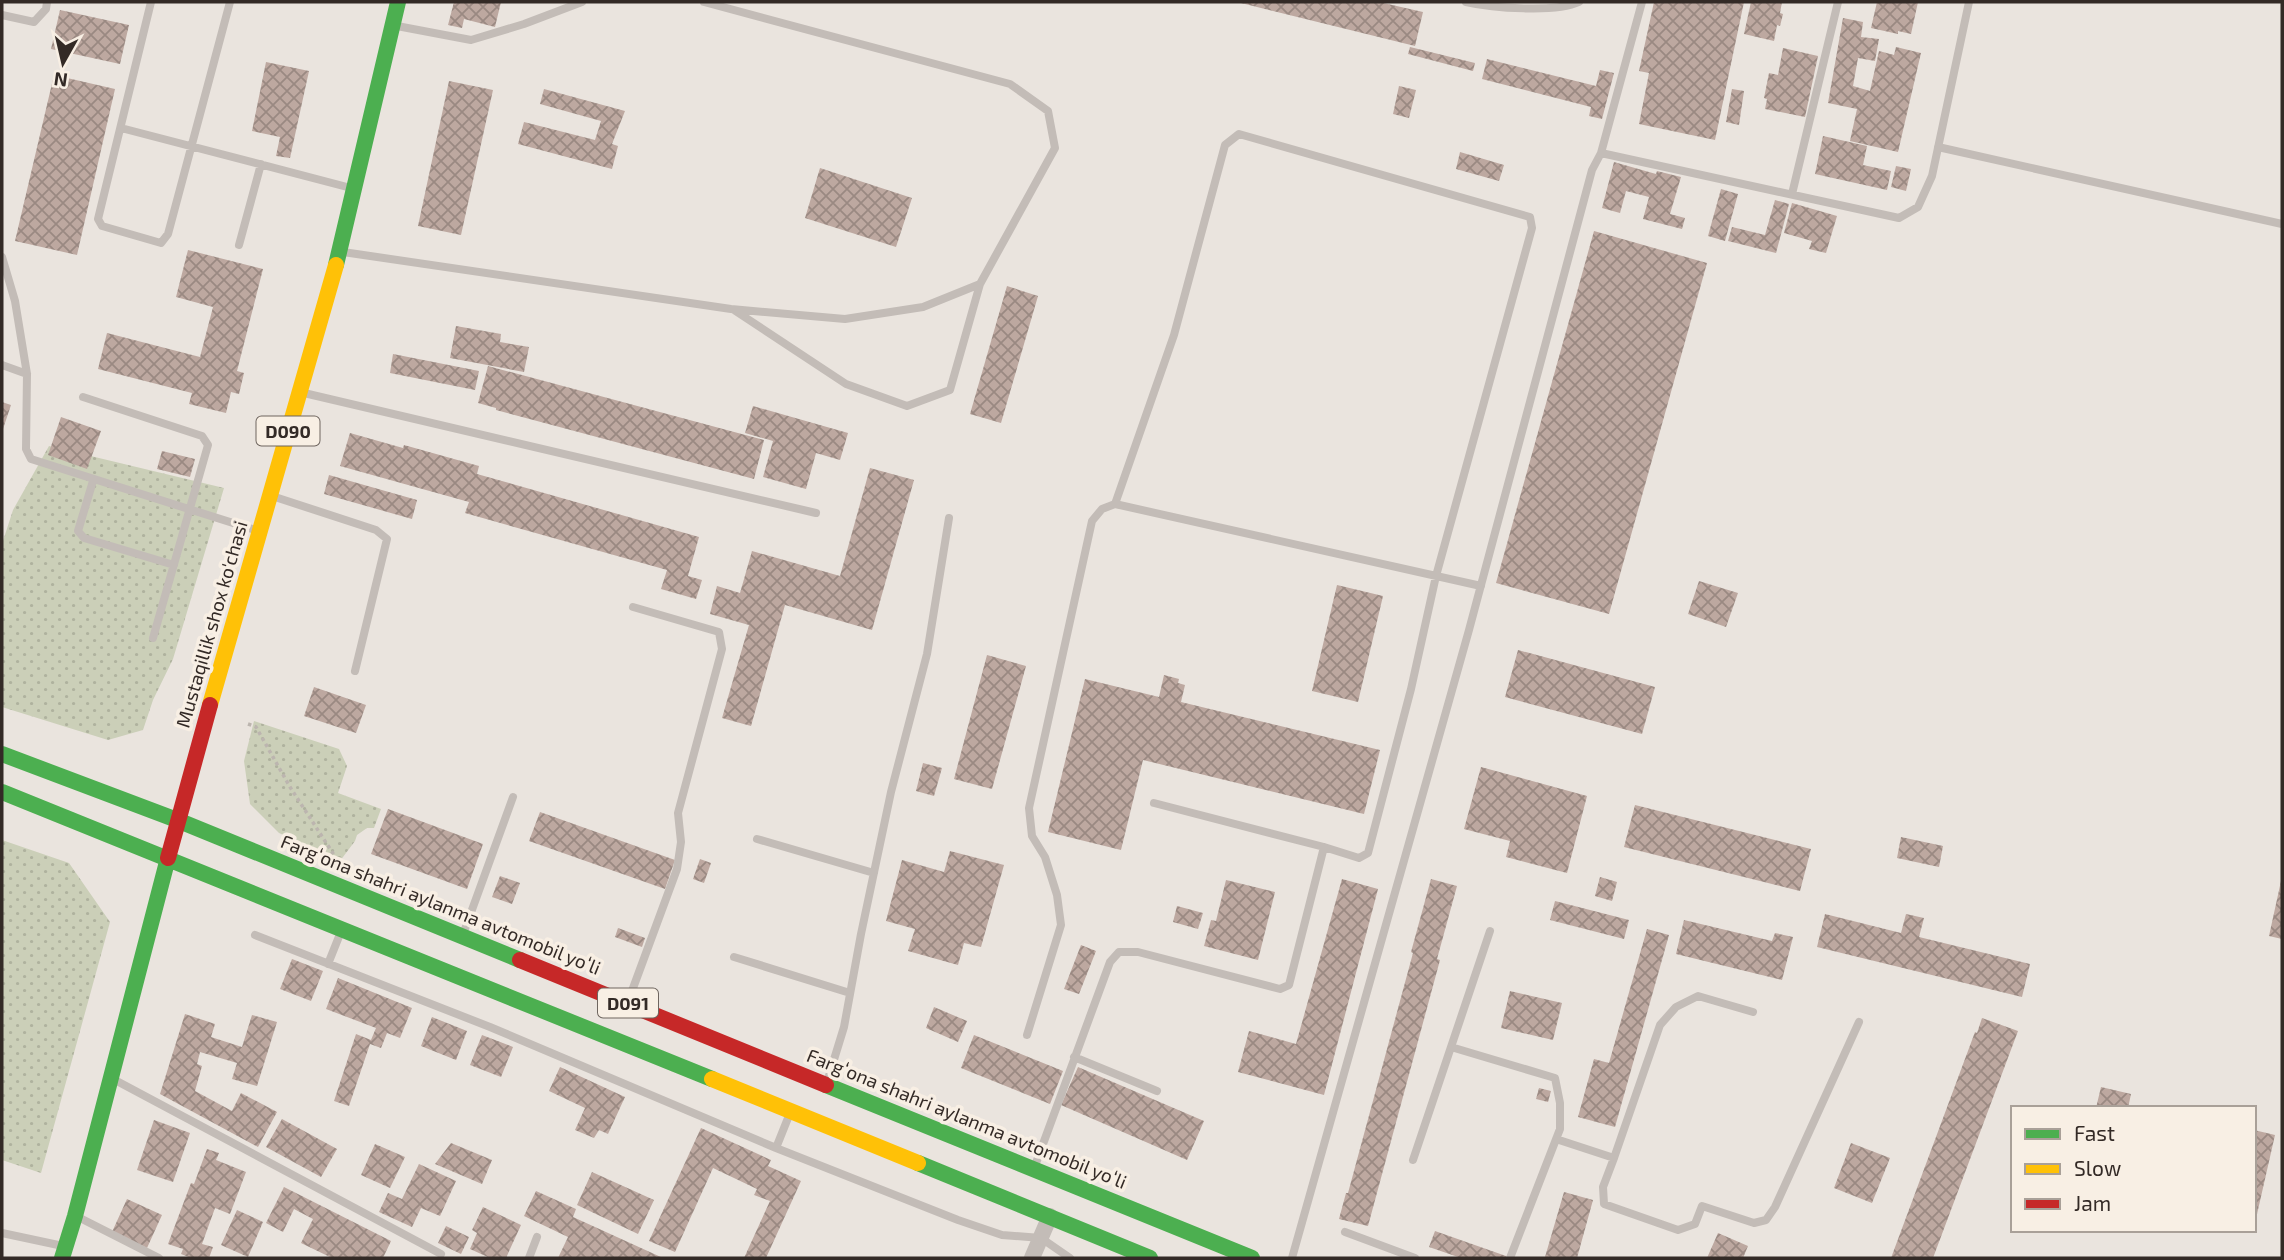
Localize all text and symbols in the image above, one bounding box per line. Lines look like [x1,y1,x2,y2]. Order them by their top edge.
north arrow [28,28,98,98]
text: N [52,68,69,93]
road number: D090 [256,416,320,446]
street label: Mustaqillik shox ko'chasi [170,518,252,730]
street label: Fargʻona shahri aylanma avtomobil yoʻli [278,829,604,979]
road number: D091 [598,988,658,1018]
street label: Fargʻona shahri aylanma avtomobil yoʻli [804,1043,1130,1193]
legend [2011,1106,2256,1232]
text: Fast [2074,1120,2115,1145]
text: Slow [2074,1155,2121,1180]
text: Jam [2074,1190,2111,1215]

